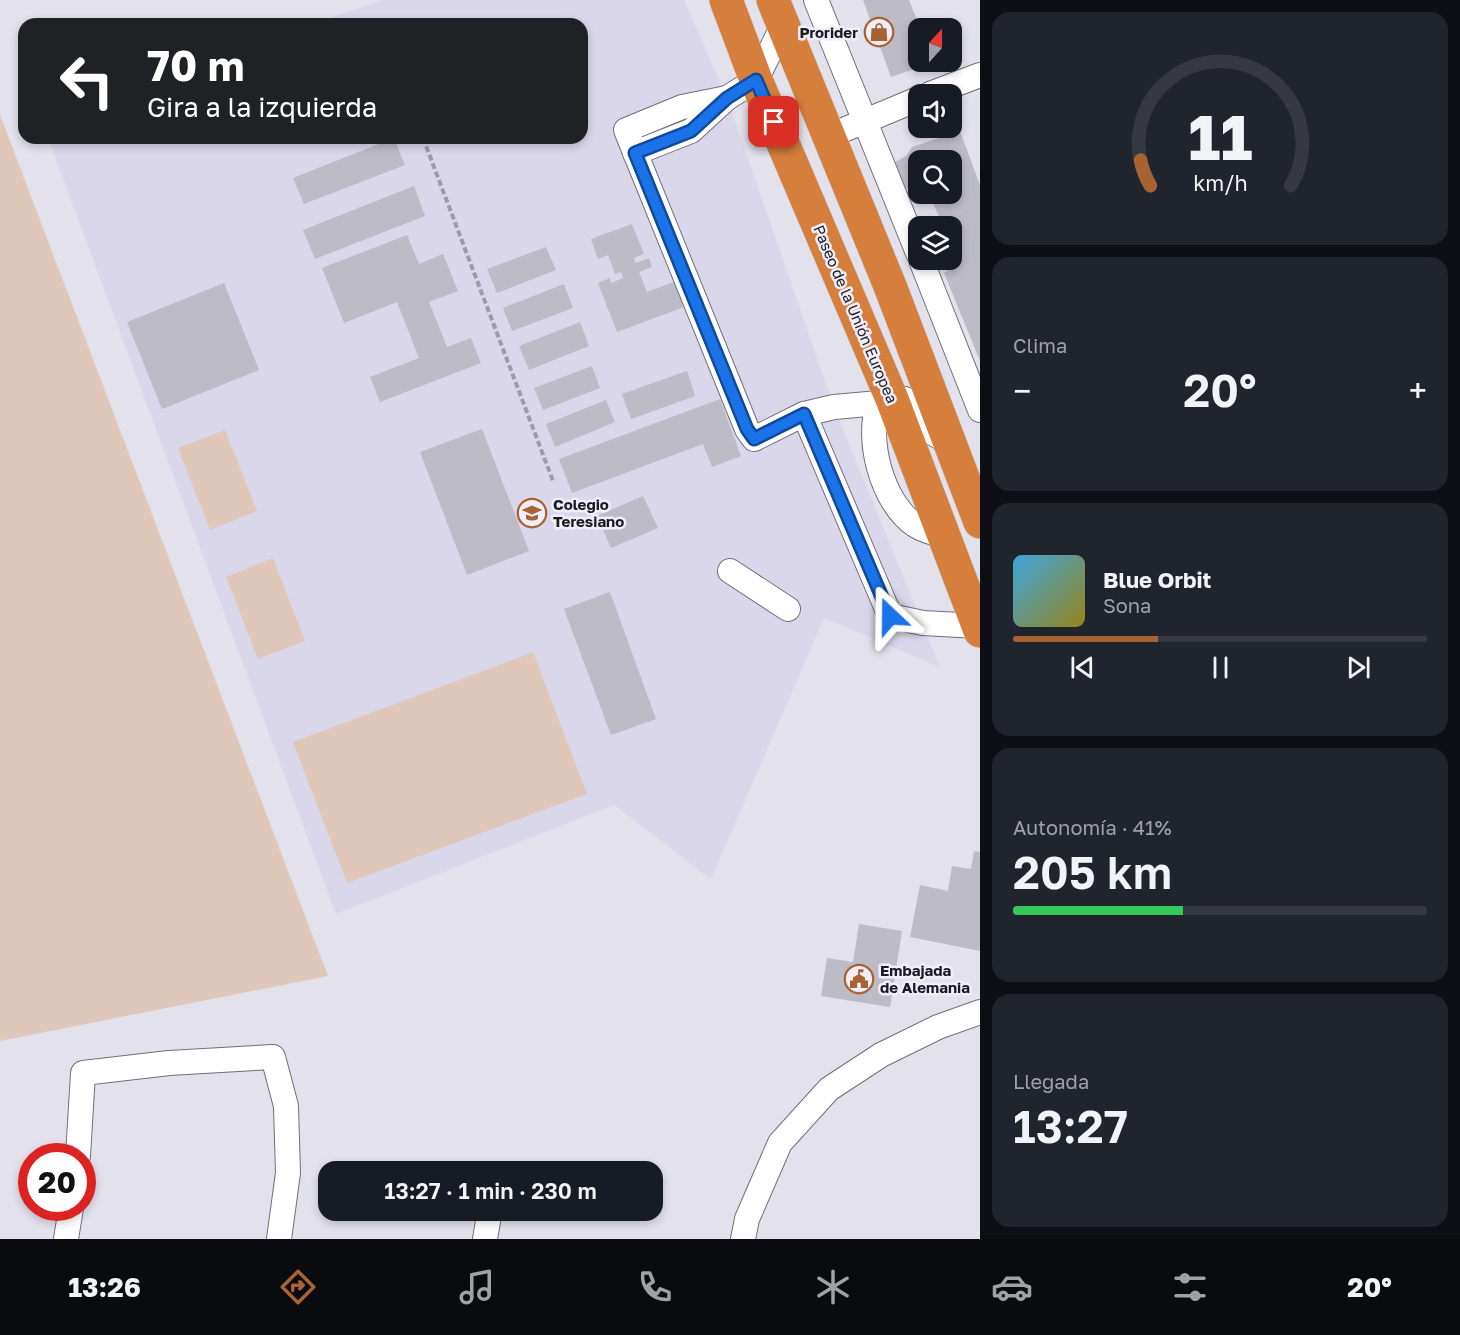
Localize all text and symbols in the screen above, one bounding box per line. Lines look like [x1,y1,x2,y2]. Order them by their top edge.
shop icon: Prorider [863,16,895,48]
north arrow [908,18,962,72]
map controls [908,18,962,270]
place label: Prorider [799,23,858,41]
text: 70 m [147,40,244,90]
icon: left [48,42,126,120]
button: sound [908,84,962,138]
text: Gira a la izquierda [147,91,377,123]
pin [748,96,799,147]
text: 11 [1188,99,1252,174]
icon: arrive [757,105,790,138]
button: search [908,150,962,204]
text: km/h [1193,170,1247,196]
button: layers [908,216,962,270]
street label: Paseo de la Unión Europea [810,222,902,406]
text: Clima [1013,333,1067,357]
text: 20° [1183,363,1257,417]
text: − [1013,371,1031,410]
text: + [1409,371,1427,410]
place label: Colegio Teresiano [553,495,624,530]
school or university icon: Colegio Teresiano [516,497,548,529]
text: Blue Orbit [1103,566,1211,593]
position arrow [858,584,922,648]
text: Sona [1103,593,1151,617]
icon: previous [1066,651,1099,684]
icon: pause [1204,651,1237,684]
icon: next [1342,651,1375,684]
text: Autonomía · 41% [1013,815,1171,839]
text: 205 km [1013,845,1172,899]
place label: Embajada de Alemania [880,961,970,996]
public building icon: Embajada de Alemania [843,963,875,995]
text: Llegada [1013,1069,1089,1093]
text: 13:27 [1013,1099,1128,1153]
speed limit sign: 20 [18,1143,96,1221]
text: 13:27 · 1 min · 230 m [384,1177,597,1204]
icon: directions [277,1266,319,1308]
icon: music [456,1266,498,1308]
icon: phone [634,1266,676,1308]
icon: climate [812,1266,854,1308]
icon: car [991,1266,1033,1308]
icon: filters [1169,1266,1211,1308]
text: 13:26 [68,1271,141,1303]
text: 20° [1347,1271,1392,1303]

